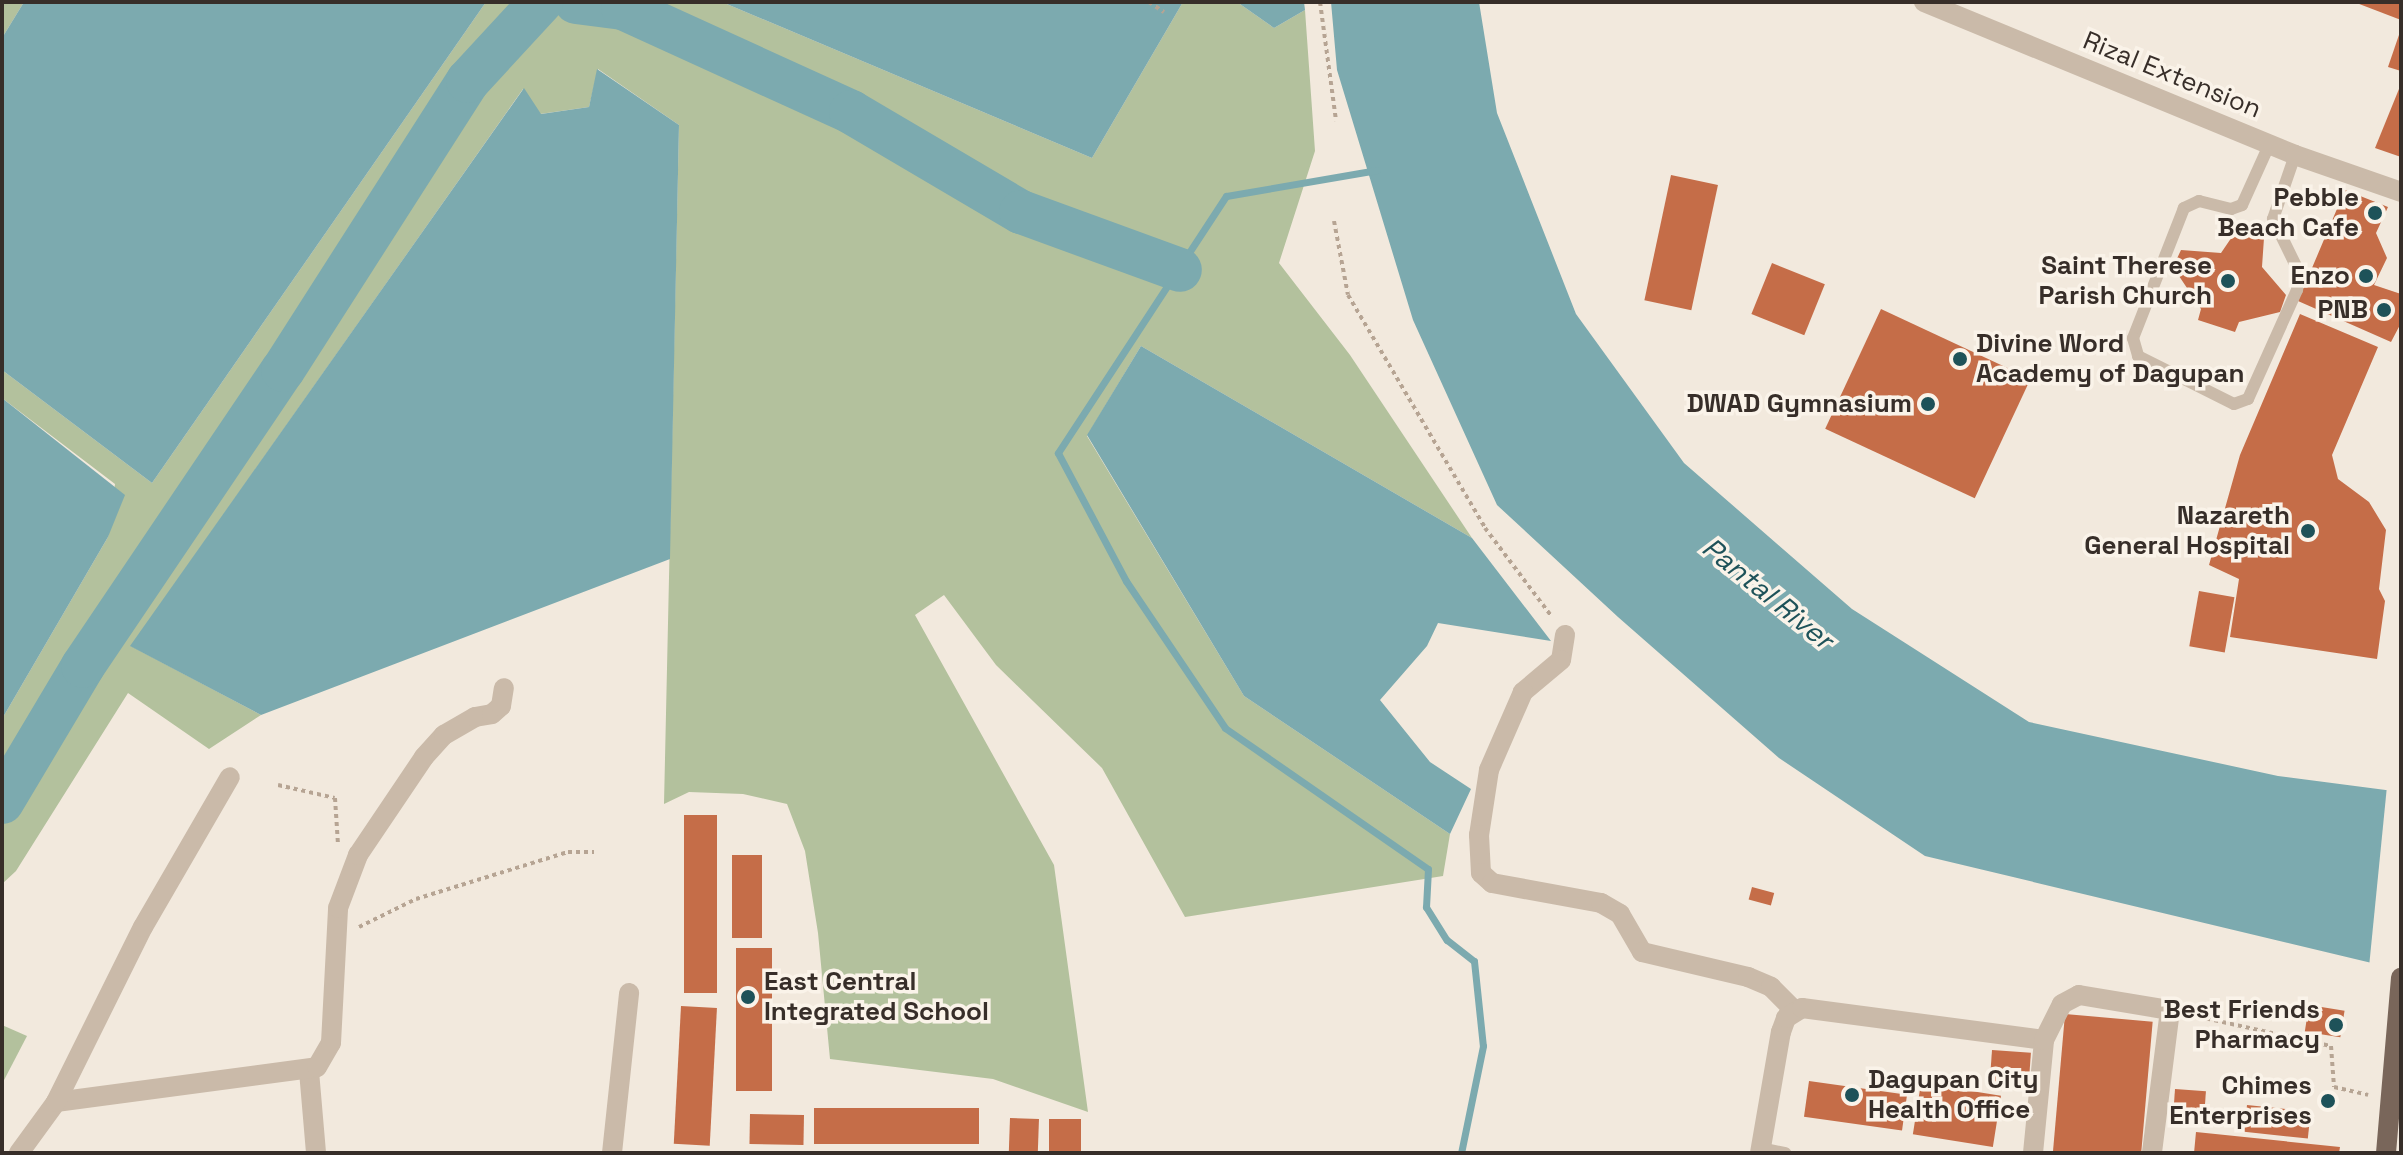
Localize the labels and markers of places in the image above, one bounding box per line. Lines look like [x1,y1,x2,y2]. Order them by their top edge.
place label: Pebble Beach Cafe [2217,182,2359,244]
marker: Pebble Beach Cafe [2366,204,2384,222]
place label: Saint Therese Parish Church [2038,250,2212,312]
place label: Enzo [2290,260,2350,292]
marker: Enzo [2357,267,2375,285]
marker: Saint Therese Parish Church [2219,272,2237,290]
place label: PNB [2318,294,2368,326]
marker: PNB [2375,301,2393,319]
place label: Divine Word Academy of Dagupan [1976,328,2244,390]
marker: Divine Word Academy of Dagupan [1951,350,1969,368]
place label: DWAD Gymnasium [1686,388,1912,420]
marker: DWAD Gymnasium [1919,395,1937,413]
place label: Nazareth General Hospital [2084,500,2290,562]
marker: Nazareth General Hospital [2297,520,2319,542]
place label: East Central Integrated School [764,966,989,1028]
marker: East Central Integrated School [739,988,757,1006]
place label: Best Friends Pharmacy [2164,994,2320,1056]
marker: Best Friends Pharmacy [2327,1016,2345,1034]
place label: Dagupan City Health Office [1868,1064,2038,1126]
place label: Chimes Enterprises [2169,1070,2312,1132]
marker: Dagupan City Health Office [1843,1086,1861,1104]
marker: Chimes Enterprises [2319,1092,2337,1110]

